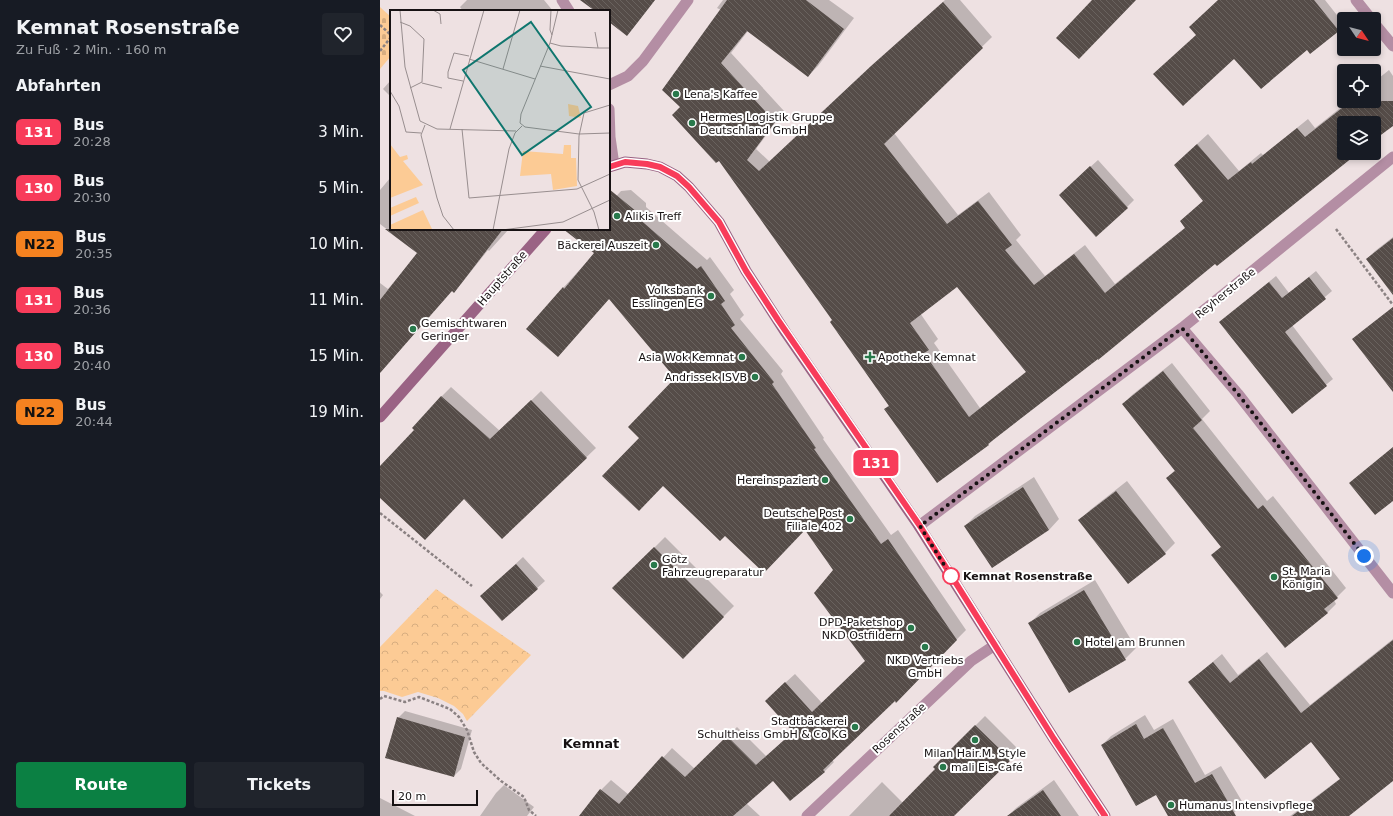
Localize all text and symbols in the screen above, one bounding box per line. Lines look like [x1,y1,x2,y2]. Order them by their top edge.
inset map [390,10,610,230]
north arrow [1337,12,1381,56]
map controls [1337,12,1381,160]
button: heart [322,13,364,55]
text: Kemnat Rosenstraße [16,16,240,38]
text: Zu Fuß · 2 Min. · 160 m [16,42,166,57]
button: locate [1337,64,1381,108]
text: Abfahrten [16,77,101,95]
place label: Lena's Kaffee [684,88,758,101]
marker: Lena's Kaffee [671,89,681,99]
place label: Hermes Logistik Gruppe Deutschland GmbH [700,111,833,137]
text: Bus [73,116,104,134]
button: layers [1337,116,1381,160]
marker: Hermes Logistik Gruppe Deutschland GmbH [687,118,697,128]
text: 3 Min. [318,123,364,141]
text: 131 [24,124,53,140]
text: 20:28 [73,134,111,149]
text: Bus [73,172,104,190]
text: 5 Min. [318,179,364,197]
text: 130 [24,180,53,196]
text: 20:30 [73,190,111,205]
place label: Alikis Treff [625,210,681,223]
marker: Alikis Treff [612,211,622,221]
text: Bus [75,228,106,246]
text: 10 Min. [309,235,364,253]
text: N22 [24,236,55,252]
place label: Bäckerei Auszeit [557,239,649,252]
marker: Bäckerei Auszeit [651,240,661,250]
text: 20:35 [75,246,113,261]
street label: Hauptstraße [475,248,530,308]
street label: Reyherstraße [1193,265,1258,322]
text: Bus [73,284,104,302]
place label: Volksbank Esslingen EG [632,284,704,310]
text: 11 Min. [309,291,364,309]
marker: Volksbank Esslingen EG [706,291,716,301]
text: 131 [24,292,53,308]
text: 20:36 [73,302,111,317]
place label: Gemischtwaren Geringer [421,317,507,343]
marker: Gemischtwaren Geringer [408,324,418,334]
text: Bus [73,340,104,358]
text: 15 Min. [309,347,364,365]
text: 130 [24,348,53,364]
place label: Asia Wok Kemnat [638,351,735,364]
place label: Apotheke Kemnat [878,351,976,364]
marker: Asia Wok Kemnat [737,352,747,362]
marker: Apotheke Kemnat [865,352,875,362]
text: 20:40 [73,358,111,373]
place label: Andrissek ISVB [665,371,747,384]
marker: Andrissek ISVB [750,372,760,382]
text: Bus [75,396,106,414]
text: 19 Min. [309,403,364,421]
text: N22 [24,404,55,420]
text: 20:44 [75,414,113,429]
line badge: 131 [853,450,899,476]
text: 131 [861,455,891,471]
place label: Hereinspaziert [737,474,818,487]
marker: Hereinspaziert [820,475,830,485]
place label: Deutsche Post Filiale 402 [763,507,843,533]
marker: Deutsche Post Filiale 402 [845,514,855,524]
your location [1354,546,1374,566]
place label: Götz Fahrzeugreparatur [662,553,764,579]
marker: Götz Fahrzeugreparatur [649,560,659,570]
place label: St. Maria Königin [1282,565,1331,591]
marker: Kemnat Rosenstraße [942,567,960,585]
place label: Kemnat Rosenstraße [963,570,1093,583]
marker: St. Maria Königin [1269,572,1279,582]
place label: DPD-Paketshop NKD Ostfildern [819,616,903,642]
marker: DPD-Paketshop NKD Ostfildern [906,623,916,633]
place label: Hotel am Brunnen [1085,636,1185,649]
marker: Hotel am Brunnen [1072,637,1082,647]
marker: NKD Vertriebs GmbH [920,642,930,652]
place label: NKD Vertriebs GmbH [887,654,964,680]
street label: Rosenstraße [870,700,929,756]
place label: Stadtbäckerei Schultheiss GmbH & Co KG [697,715,847,741]
marker: Stadtbäckerei Schultheiss GmbH & Co KG [850,722,860,732]
marker: Milan Hair.M. Style [970,735,980,745]
district label: Kemnat [563,736,619,751]
place label: Milan Hair.M. Style [924,747,1026,760]
place label: mali Eis-Café [951,761,1023,774]
button: Route [16,762,186,808]
button: Tickets [194,762,364,808]
marker: mali Eis-Café [938,762,948,772]
scale bar [392,788,478,807]
text: 20 m [398,790,426,803]
place label: Humanus Intensivpflege [1179,799,1313,812]
marker: Humanus Intensivpflege [1166,800,1176,810]

